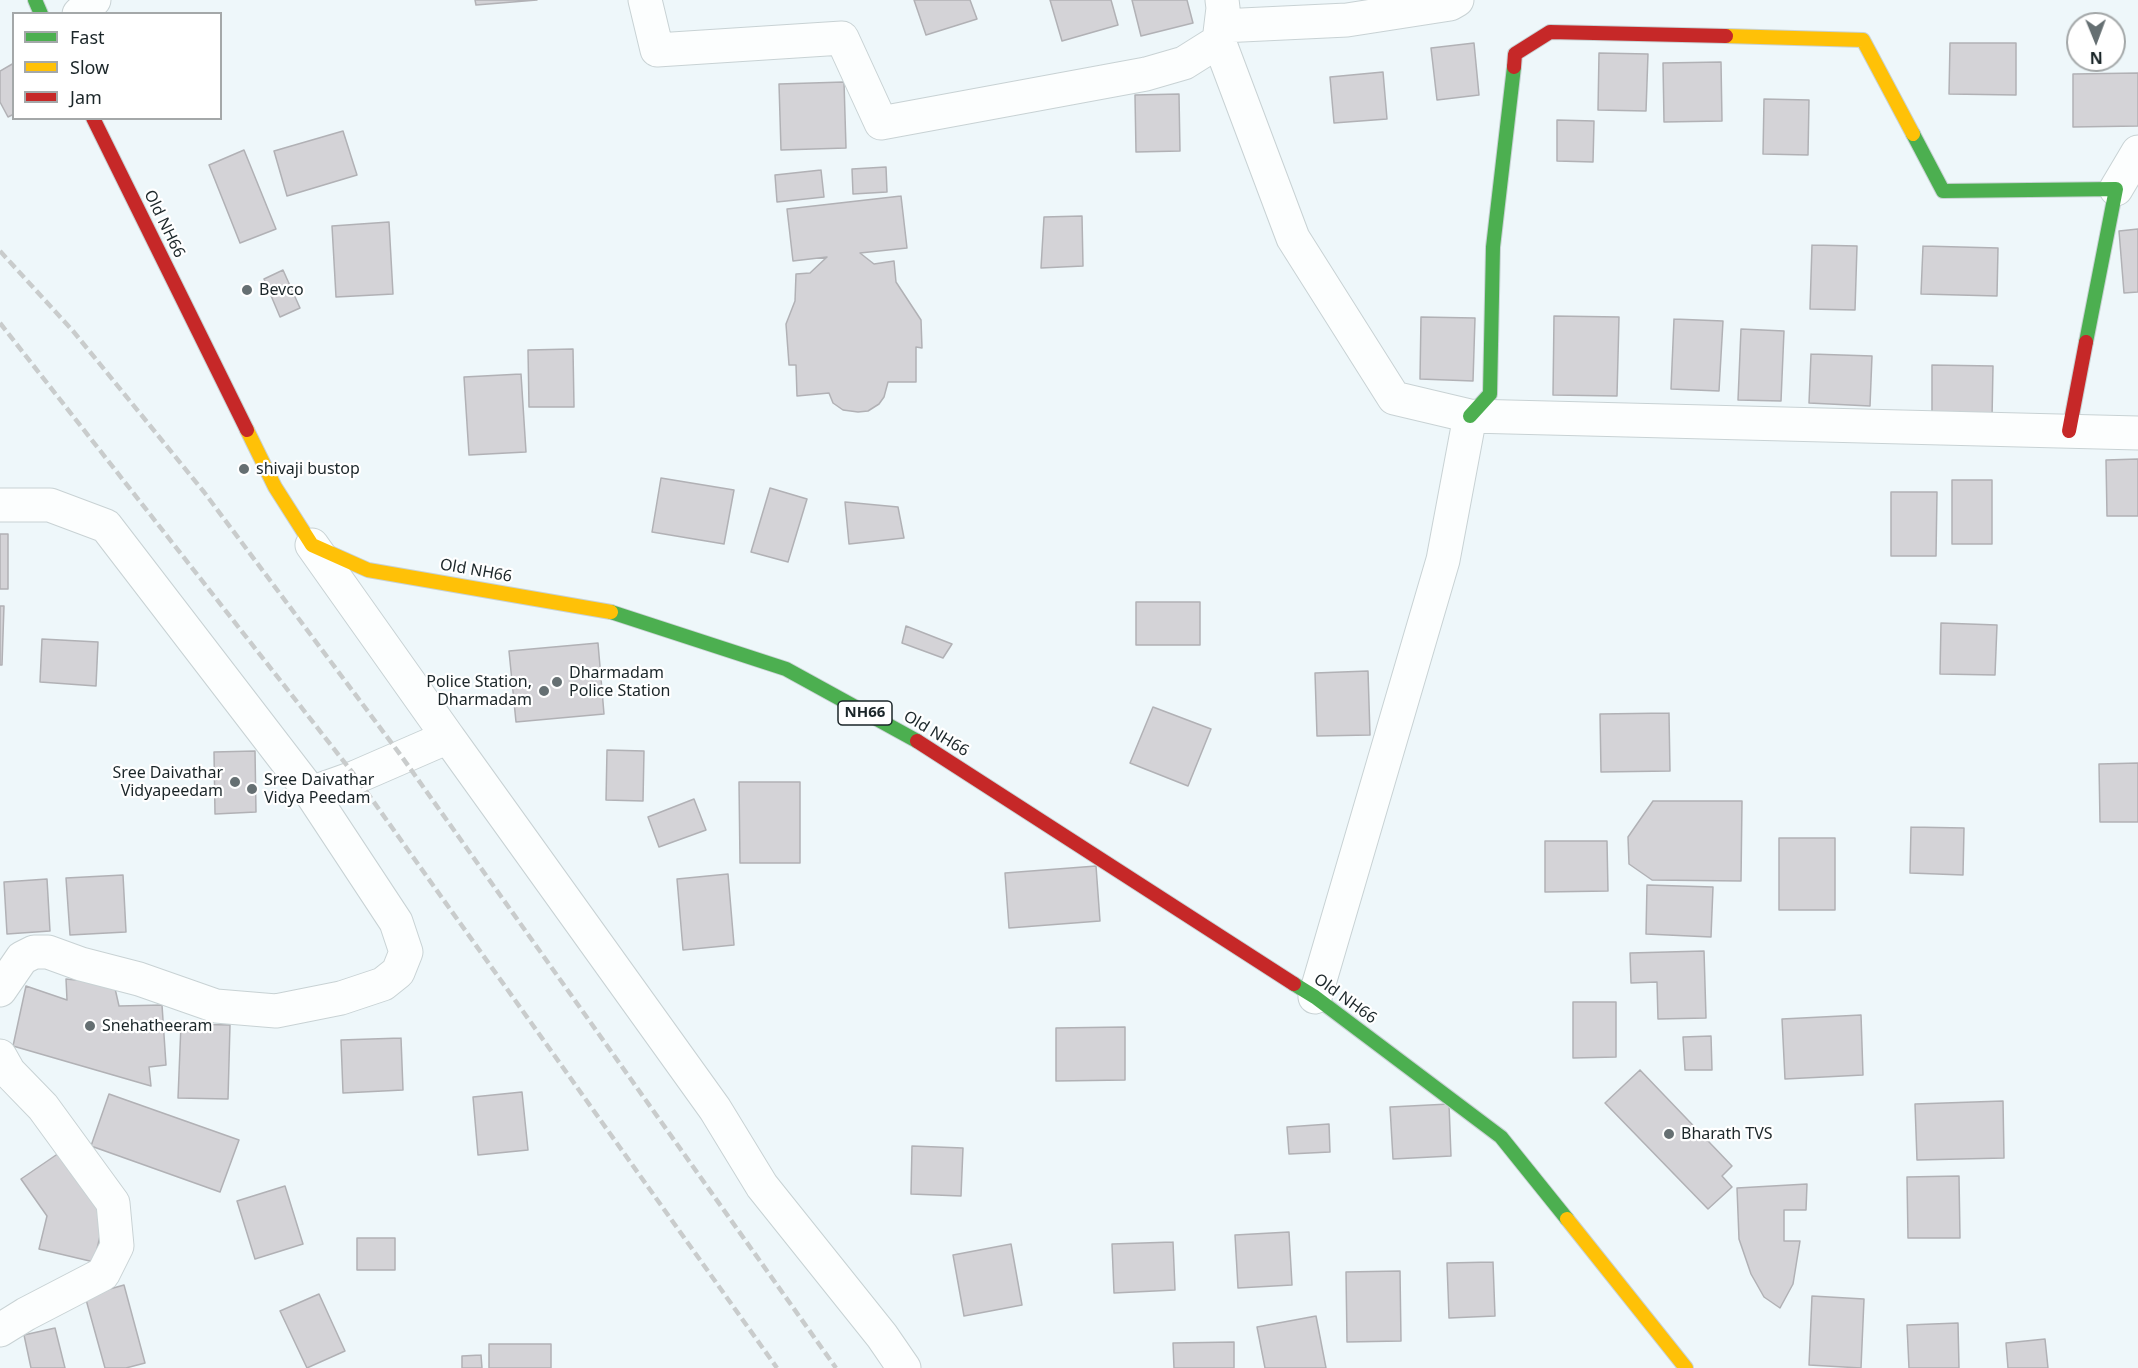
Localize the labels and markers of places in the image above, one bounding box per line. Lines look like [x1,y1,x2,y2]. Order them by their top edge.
place label: Bevco [259,280,304,300]
marker: Bevco [240,283,254,297]
place label: shivaji bustop [256,459,360,479]
marker: shivaji bustop [237,462,251,476]
place label: Dharmadam Police Station [569,663,670,701]
place label: Police Station, Dharmadam [426,672,532,710]
marker: Dharmadam Police Station [550,675,564,689]
marker: Police Station, Dharmadam [537,684,551,698]
place label: Sree Daivathar Vidyapeedam [113,763,223,801]
place label: Sree Daivathar Vidya Peedam [264,770,374,808]
marker: Sree Daivathar Vidyapeedam [228,775,242,789]
marker: Sree Daivathar Vidya Peedam [245,782,259,796]
place label: Snehatheeram [102,1016,212,1036]
marker: Snehatheeram [83,1019,97,1033]
place label: Bharath TVS [1681,1124,1773,1144]
marker: Bharath TVS [1662,1127,1676,1141]

